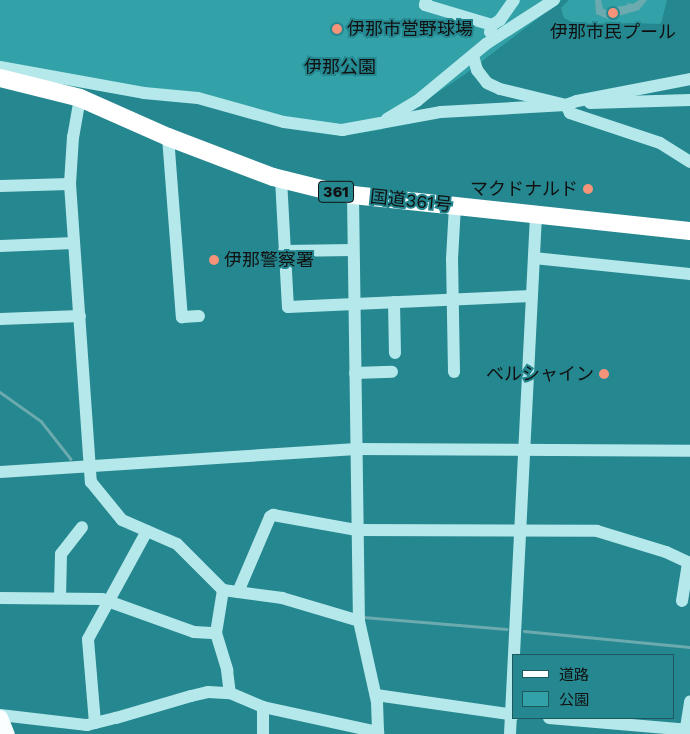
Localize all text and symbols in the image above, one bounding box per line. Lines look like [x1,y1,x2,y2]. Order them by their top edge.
marker: 伊那市民プール [607,7,619,19]
place label: 伊那市営野球場 [347,18,473,40]
place label: 伊那市民プール [550,21,676,43]
marker: 伊那市営野球場 [331,23,343,35]
park label: 伊那公園 [304,56,376,78]
road number: 361 [317,178,355,206]
place label: マクドナルド [470,178,578,200]
marker: マクドナルド [582,183,594,195]
street label: 国道361号 [369,186,453,216]
place label: 伊那警察署 [224,249,314,271]
marker: 伊那警察署 [208,254,220,266]
place label: ベルシャイン [486,363,594,385]
marker: ベルシャイン [598,368,610,380]
legend [512,654,675,719]
text: 道路 [559,666,589,684]
text: 公園 [559,691,589,709]

